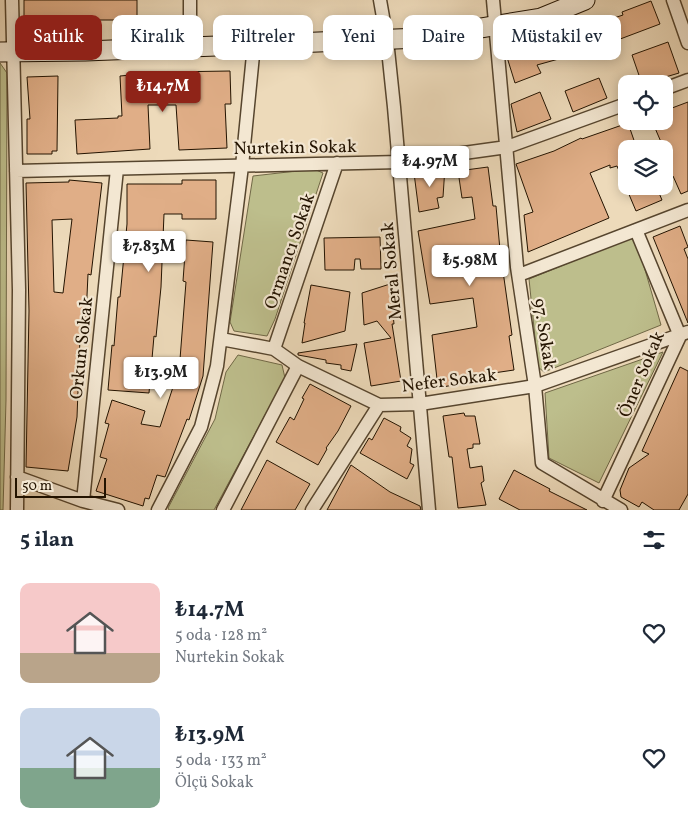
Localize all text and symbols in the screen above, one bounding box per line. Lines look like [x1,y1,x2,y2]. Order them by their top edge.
chip: Satılık [15,15,102,60]
chip: Kiralık [112,15,203,60]
chip: Filtreler [213,15,313,60]
chip: Yeni [323,15,393,60]
chip: Daire [403,15,483,60]
chip: Müstakil ev [493,15,621,60]
pin: ₺14.7M [122,70,204,113]
map controls [618,75,673,195]
button: locate [618,75,673,130]
text: ₺14.7M [137,76,189,98]
street label: Nurtekin Sokak [233,135,357,162]
button: layers [618,140,673,195]
pin: ₺4.97M [389,146,471,188]
text: ₺4.97M [402,151,458,173]
street label: Ormancı Sokak [259,190,322,313]
street label: Meral Sokak [376,221,409,321]
pin: ₺7.83M [108,230,190,273]
text: ₺7.83M [123,236,175,258]
pin: ₺5.98M [429,244,511,287]
text: ₺5.98M [443,250,497,272]
street label: Orkun Sokak [65,295,100,401]
street label: 97. Sokak [526,297,562,372]
street label: Öner Sokak [613,327,672,422]
pin: ₺13.9M [120,356,202,399]
text: ₺13.9M [135,362,187,384]
street label: Nefer Sokak [400,363,498,400]
scale bar [15,475,106,498]
text: 50 m [22,477,52,496]
text: 5 ilan [20,526,74,555]
icon: filters [640,526,668,554]
text: ₺14.7M [175,596,244,625]
icon: home [60,603,120,663]
icon: heart [640,619,668,647]
text: 5 oda · 128 m² [175,625,267,647]
text: Nurtekin Sokak [175,647,285,669]
text: ₺13.9M [175,721,244,750]
icon: home [60,728,120,788]
icon: heart [640,744,668,772]
text: 5 oda · 133 m² [175,750,267,772]
text: Ölçü Sokak [175,772,253,794]

